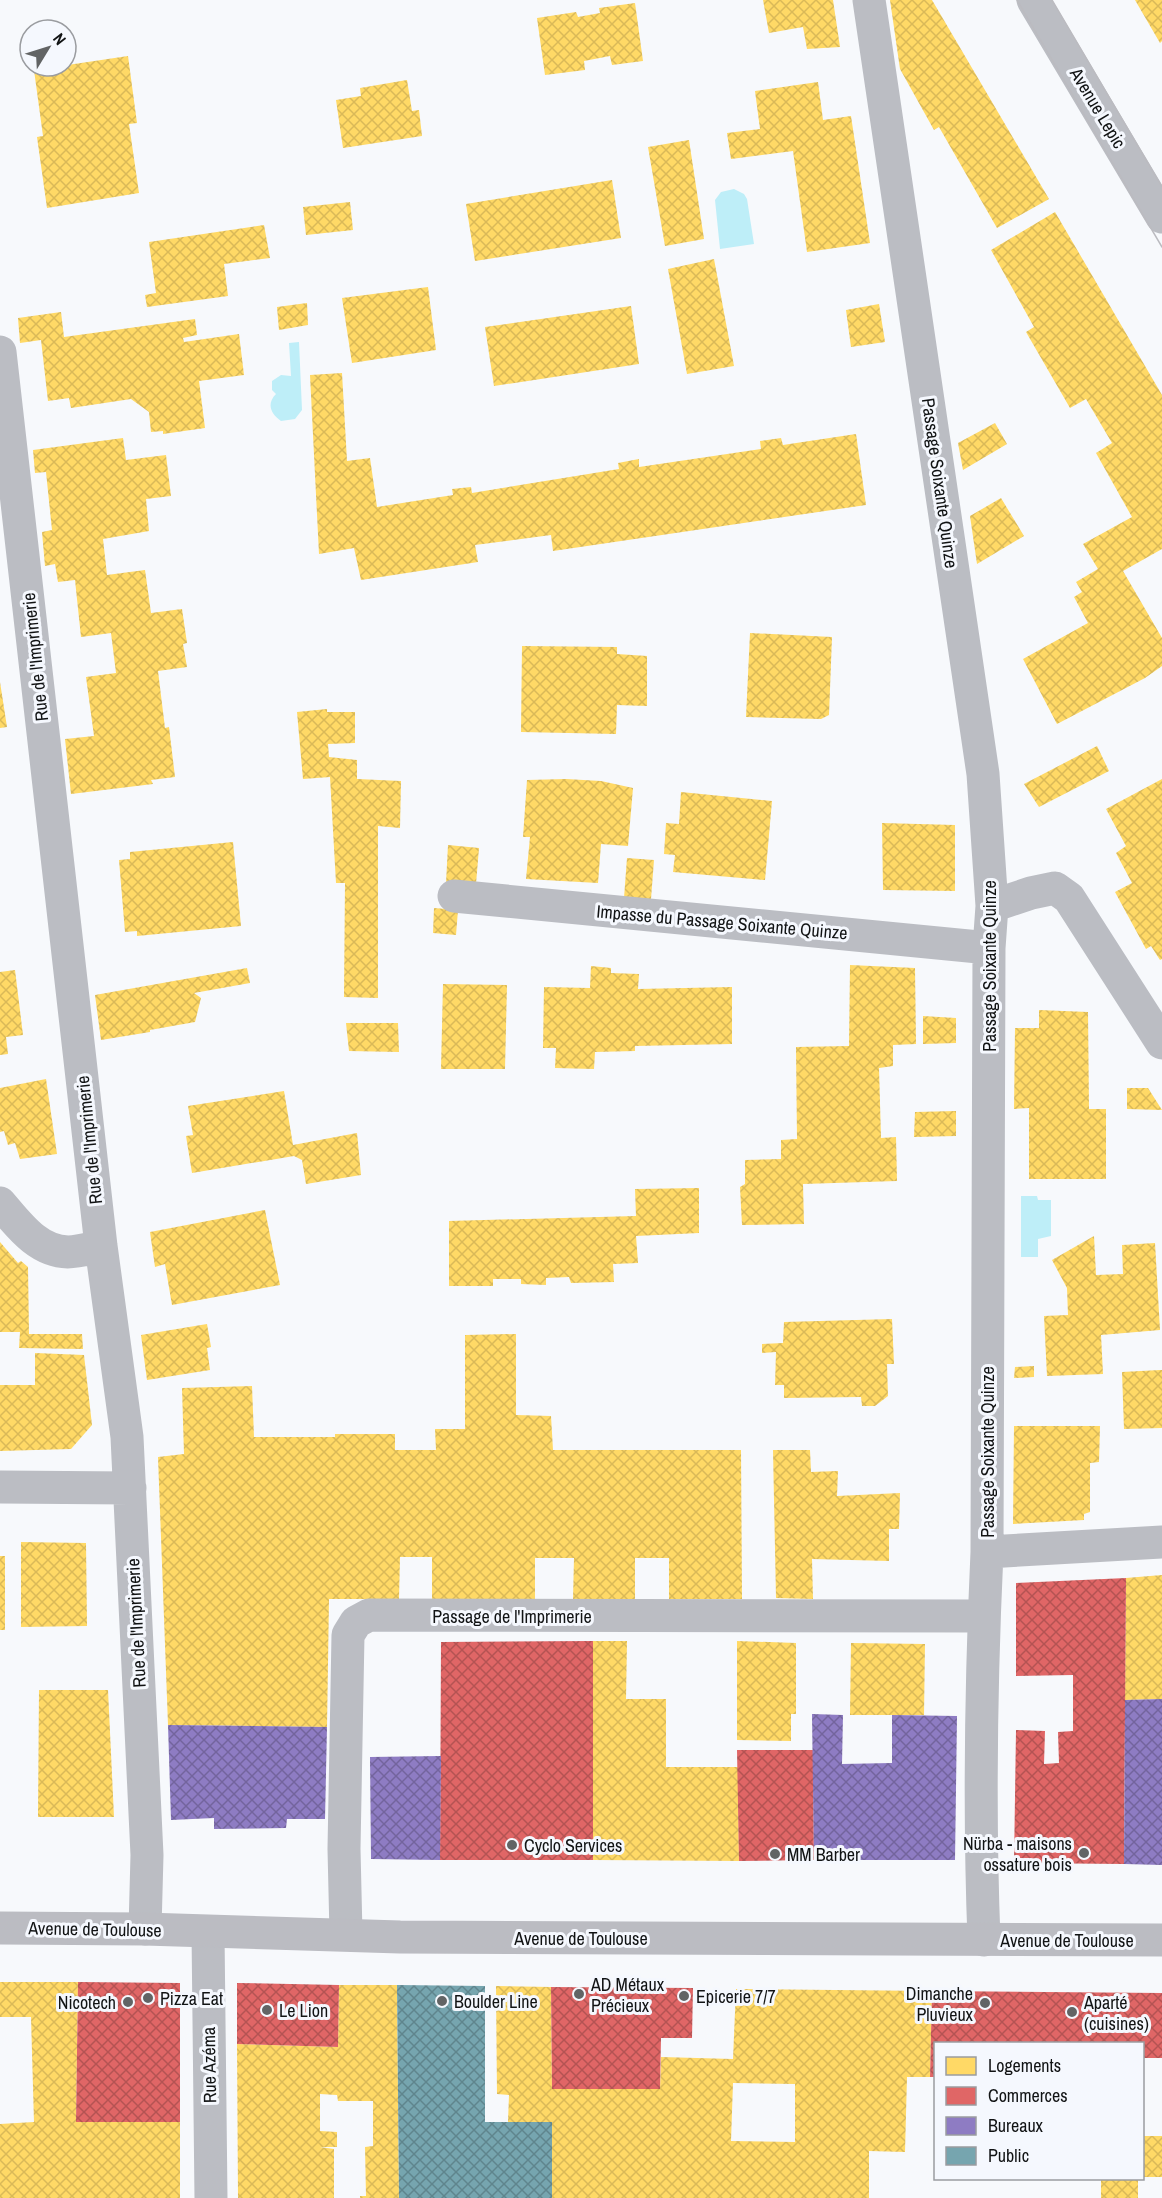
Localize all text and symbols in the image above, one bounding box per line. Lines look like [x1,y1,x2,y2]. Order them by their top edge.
north arrow [18,18,78,78]
text: N [48,28,71,49]
street label: Avenue Lepic [1064,62,1132,153]
street label: Passage Soixante Quinze [916,396,964,570]
street label: Rue de l'Imprimerie [16,591,54,723]
street label: Passage Soixante Quinze [977,880,1002,1052]
street label: Impasse du Passage Soixante Quinze [595,899,849,945]
street label: Rue de l'Imprimerie [70,1074,108,1206]
street label: Passage Soixante Quinze [975,1366,1000,1538]
street label: Rue de l'Imprimerie [120,1558,152,1688]
street label: Passage de l'Imprimerie [432,1604,592,1629]
place label: Nürba - maisons ossature bois [963,1831,1072,1877]
place label: Cyclo Services [524,1833,622,1858]
marker: Cyclo Services [505,1838,519,1852]
place label: MM Barber [787,1842,860,1867]
marker: Nürba - maisons ossature bois [1077,1846,1091,1860]
marker: MM Barber [768,1847,782,1861]
street label: Avenue de Toulouse [27,1915,162,1943]
street label: Avenue de Toulouse [513,1926,648,1951]
street label: Avenue de Toulouse [999,1928,1134,1953]
place label: AD Métaux Précieux [590,1972,665,2018]
place label: Dimanche Pluvieux [906,1981,974,2027]
place label: Epicerie 7/7 [696,1984,776,2009]
place label: Pizza Eat [160,1986,223,2011]
marker: AD Métaux Précieux [572,1987,586,2001]
place label: Boulder Line [454,1989,538,2014]
marker: Epicerie 7/7 [677,1989,691,2003]
place label: Nicotech [58,1990,116,2015]
place label: Aparté (cuisines) [1083,1990,1149,2036]
marker: Pizza Eat [141,1991,155,2005]
marker: Boulder Line [435,1994,449,2008]
marker: Nicotech [121,1995,135,2009]
marker: Dimanche Pluvieux [978,1996,992,2010]
place label: Le Lion [279,1998,328,2023]
marker: Le Lion [260,2003,274,2017]
marker: Aparté (cuisines) [1065,2005,1079,2019]
street label: Rue Azéma [196,2027,222,2103]
legend [934,2042,1144,2180]
text: Logements [988,2053,1061,2078]
text: Commerces [988,2083,1068,2108]
text: Bureaux [988,2113,1044,2138]
text: Public [988,2143,1029,2168]

